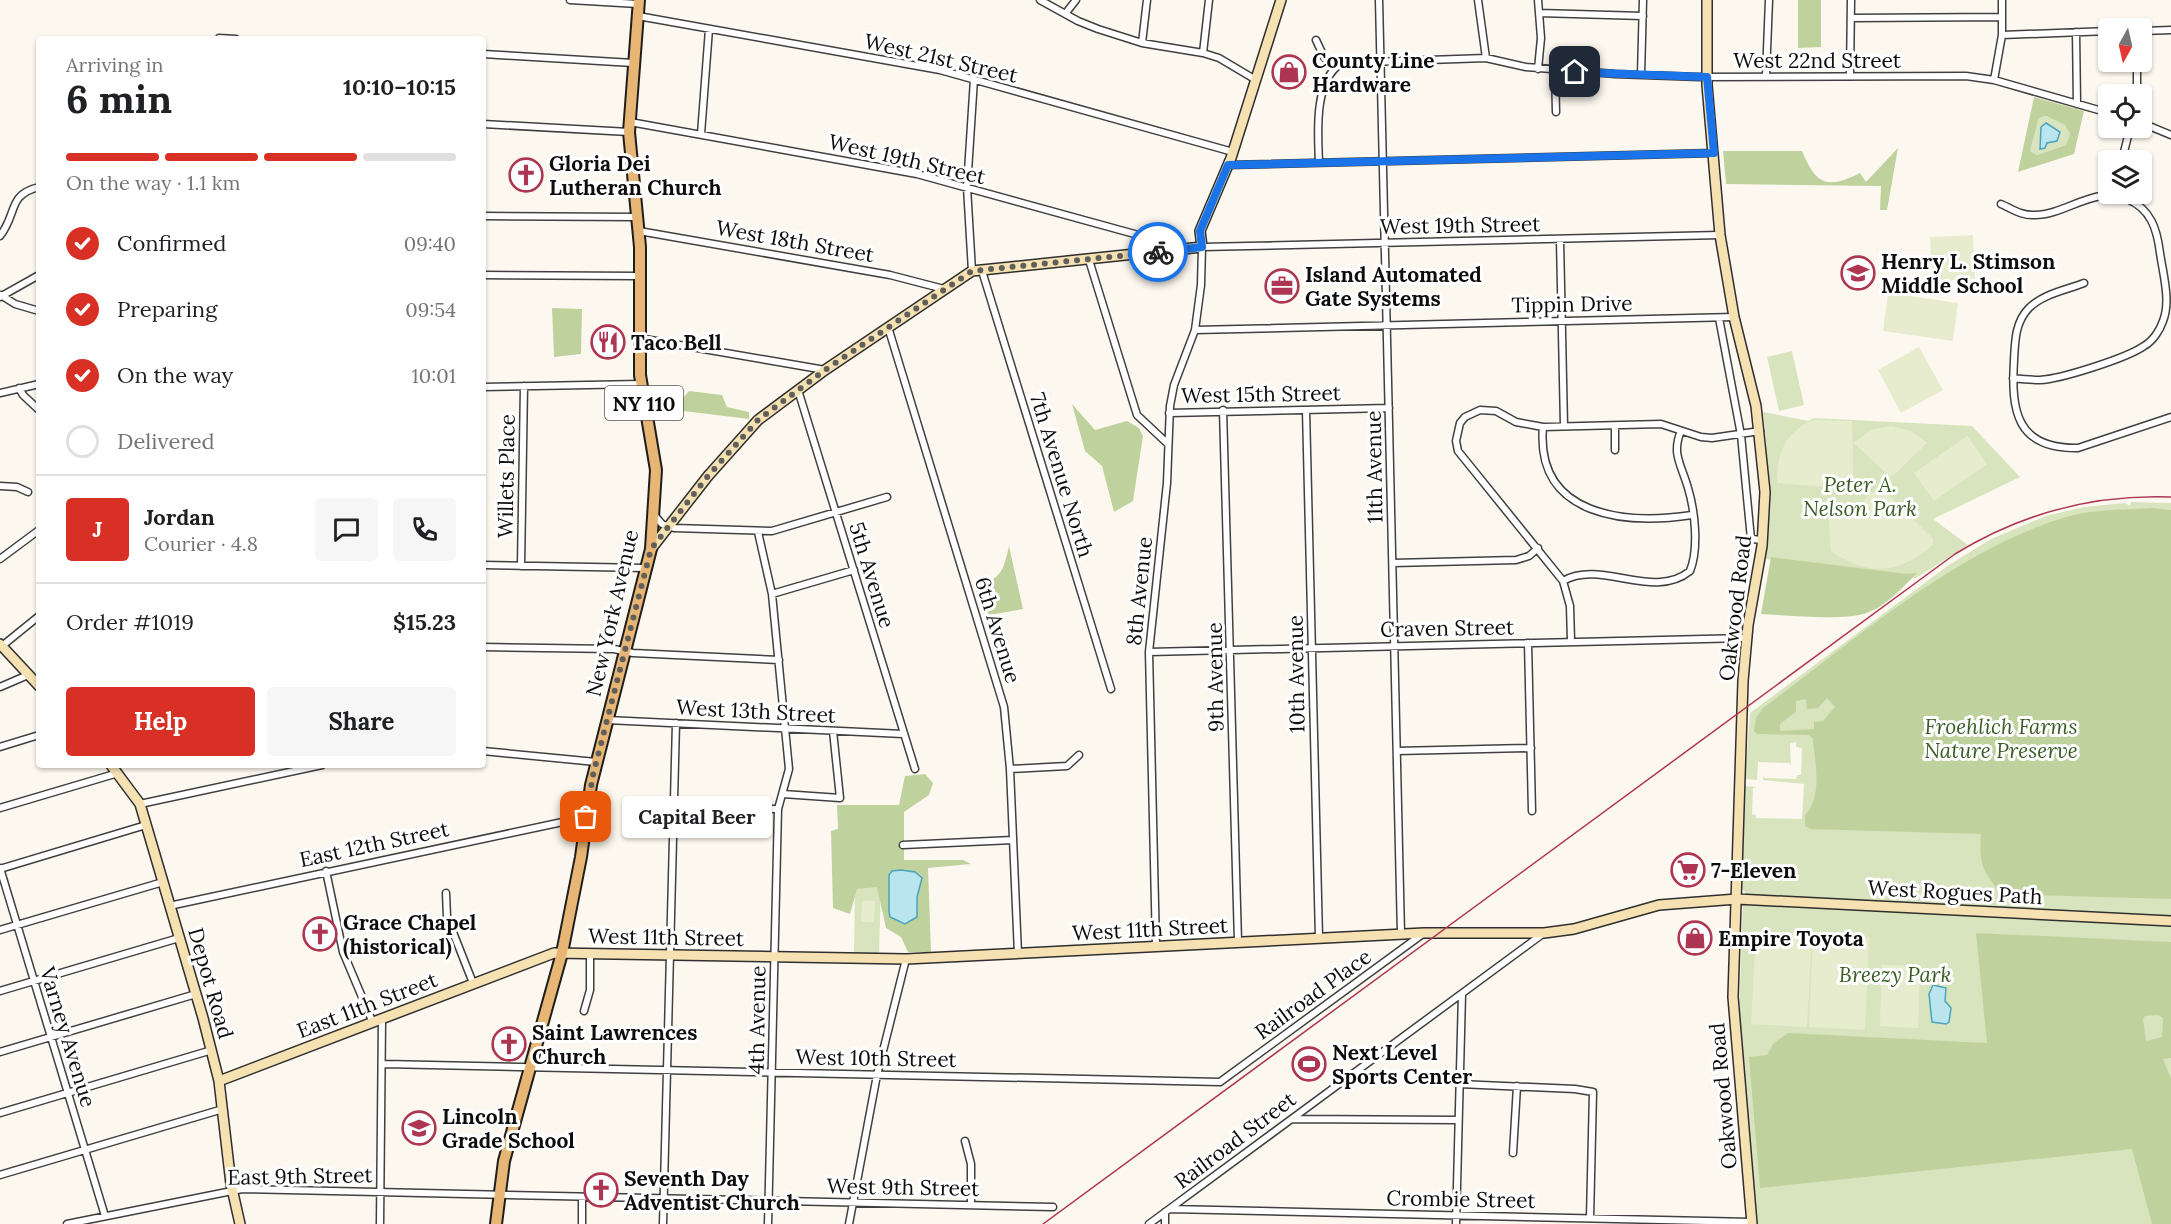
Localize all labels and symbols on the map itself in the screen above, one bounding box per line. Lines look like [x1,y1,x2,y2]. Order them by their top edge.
north arrow [2098,18,2152,72]
street label: West 21st Street [862,27,1021,89]
pin [1549,46,1600,97]
place label: County Line Hardware [1312,47,1435,98]
street label: West 22nd Street [1733,47,1902,74]
shop icon: County Line Hardware [1271,54,1307,90]
street label: West 19th Street [826,128,989,190]
place label: Gloria Dei Lutheran Church [549,150,722,201]
church icon: Gloria Dei Lutheran Church [508,157,544,193]
street label: West 19th Street [1380,210,1541,240]
street label: West 18th Street [714,214,877,268]
courier [1128,222,1188,282]
place label: Henry L. Stimson Middle School [1881,248,2055,299]
school or university icon: Henry L. Stimson Middle School [1840,255,1876,291]
place label: Island Automated Gate Systems [1305,261,1482,312]
office icon: Island Automated Gate Systems [1264,268,1300,304]
street label: Tippin Drive [1511,289,1633,319]
restaurant icon: Taco Bell [590,324,626,360]
place label: Taco Bell [631,329,722,356]
street label: West 15th Street [1181,379,1342,409]
road number: NY 110 [605,386,683,420]
street label: 7th Avenue North [1024,389,1100,561]
street label: 11th Avenue [1360,410,1388,524]
street label: Willets Place [491,414,521,538]
park label: Peter A. Nelson Park [1803,471,1917,522]
street label: 5th Avenue [843,519,901,631]
street label: New York Avenue [580,527,644,699]
street label: Oakwood Road [1713,534,1757,682]
street label: 8th Avenue [1120,535,1158,647]
street label: 6th Avenue [969,574,1027,686]
street label: Craven Street [1380,613,1515,643]
street label: 10th Avenue [1281,615,1311,733]
street label: 9th Avenue [1201,622,1229,732]
street label: West 13th Street [675,693,837,729]
park label: Froehlich Farms Nature Preserve [1924,713,2078,764]
pin [560,791,611,842]
callout: Capital Beer [622,796,772,838]
street label: East 12th Street [297,815,452,873]
supermarket icon: 7-Eleven [1670,852,1706,888]
place label: 7-Eleven [1711,857,1797,884]
street label: West Rogues Path [1867,874,2043,910]
place label: Grace Chapel (historical) [343,909,477,960]
street label: West 11th Street [1071,911,1229,947]
church icon: Grace Chapel (historical) [302,916,338,952]
shop icon: Empire Toyota [1677,920,1713,956]
street label: West 11th Street [588,922,745,952]
street label: Depot Road [182,924,240,1042]
place label: Empire Toyota [1718,925,1864,952]
street label: Railroad Place [1249,943,1377,1045]
park label: Breezy Park [1839,961,1951,988]
street label: Varney Avenue [34,963,102,1110]
street label: 4th Avenue [743,965,771,1075]
street label: East 11th Street [293,966,442,1044]
place label: Saint Lawrences Church [532,1019,697,1070]
street label: Oakwood Road [1703,1022,1743,1170]
church icon: Saint Lawrences Church [491,1026,527,1062]
place label: Next Level Sports Center [1332,1039,1472,1090]
street label: West 10th Street [795,1043,958,1073]
sports icon: Next Level Sports Center [1291,1046,1327,1082]
street label: Railroad Street [1169,1085,1302,1195]
place label: Lincoln Grade School [442,1103,575,1154]
school or university icon: Lincoln Grade School [401,1110,437,1146]
street label: East 9th Street [227,1161,374,1191]
place label: Seventh Day Adventist Church [624,1165,800,1216]
church icon: Seventh Day Adventist Church [583,1172,619,1208]
street label: West 9th Street [826,1172,980,1202]
street label: Crombie Street [1386,1184,1537,1214]

